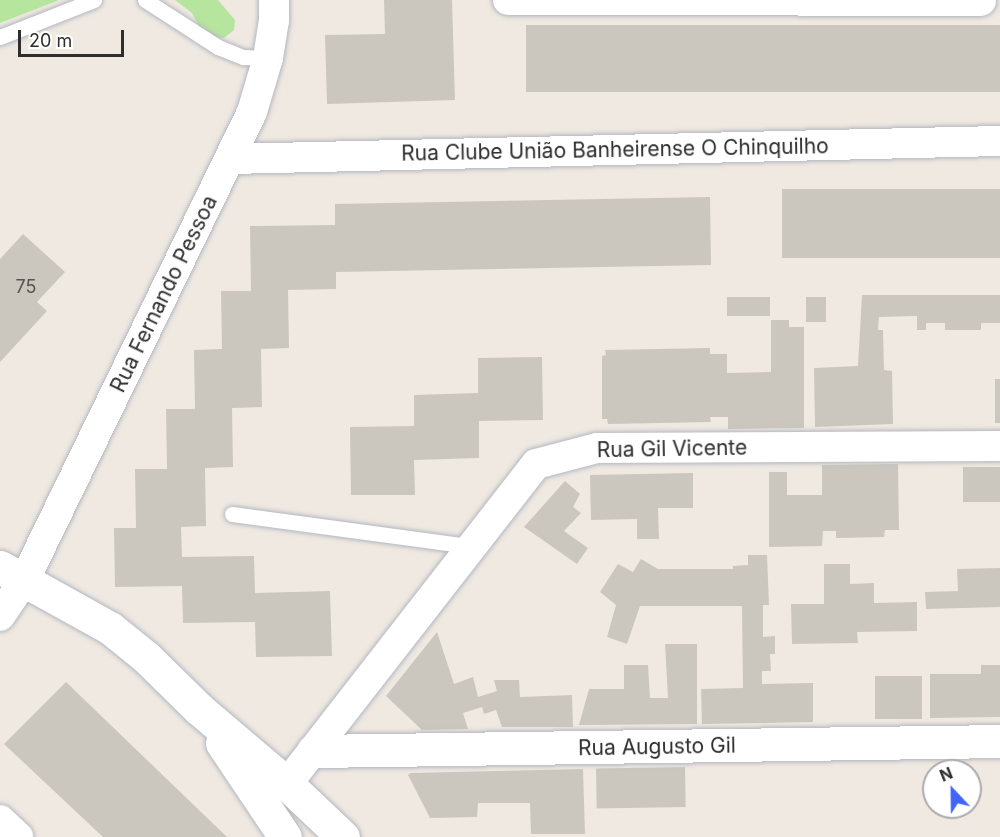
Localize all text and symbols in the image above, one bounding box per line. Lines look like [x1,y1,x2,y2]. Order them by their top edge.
scale bar [21,18,128,56]
text: 20 m [29,30,72,51]
street label: Rua Clube União Banheirense O Chinquilho [401,134,829,166]
street label: Rua Fernando Pessoa [105,191,223,397]
house number: 75 [16,276,36,298]
street label: Rua Gil Vicente [597,435,747,463]
street label: Rua Augusto Gil [578,733,736,761]
north arrow [922,759,982,819]
text: N [937,763,955,786]

